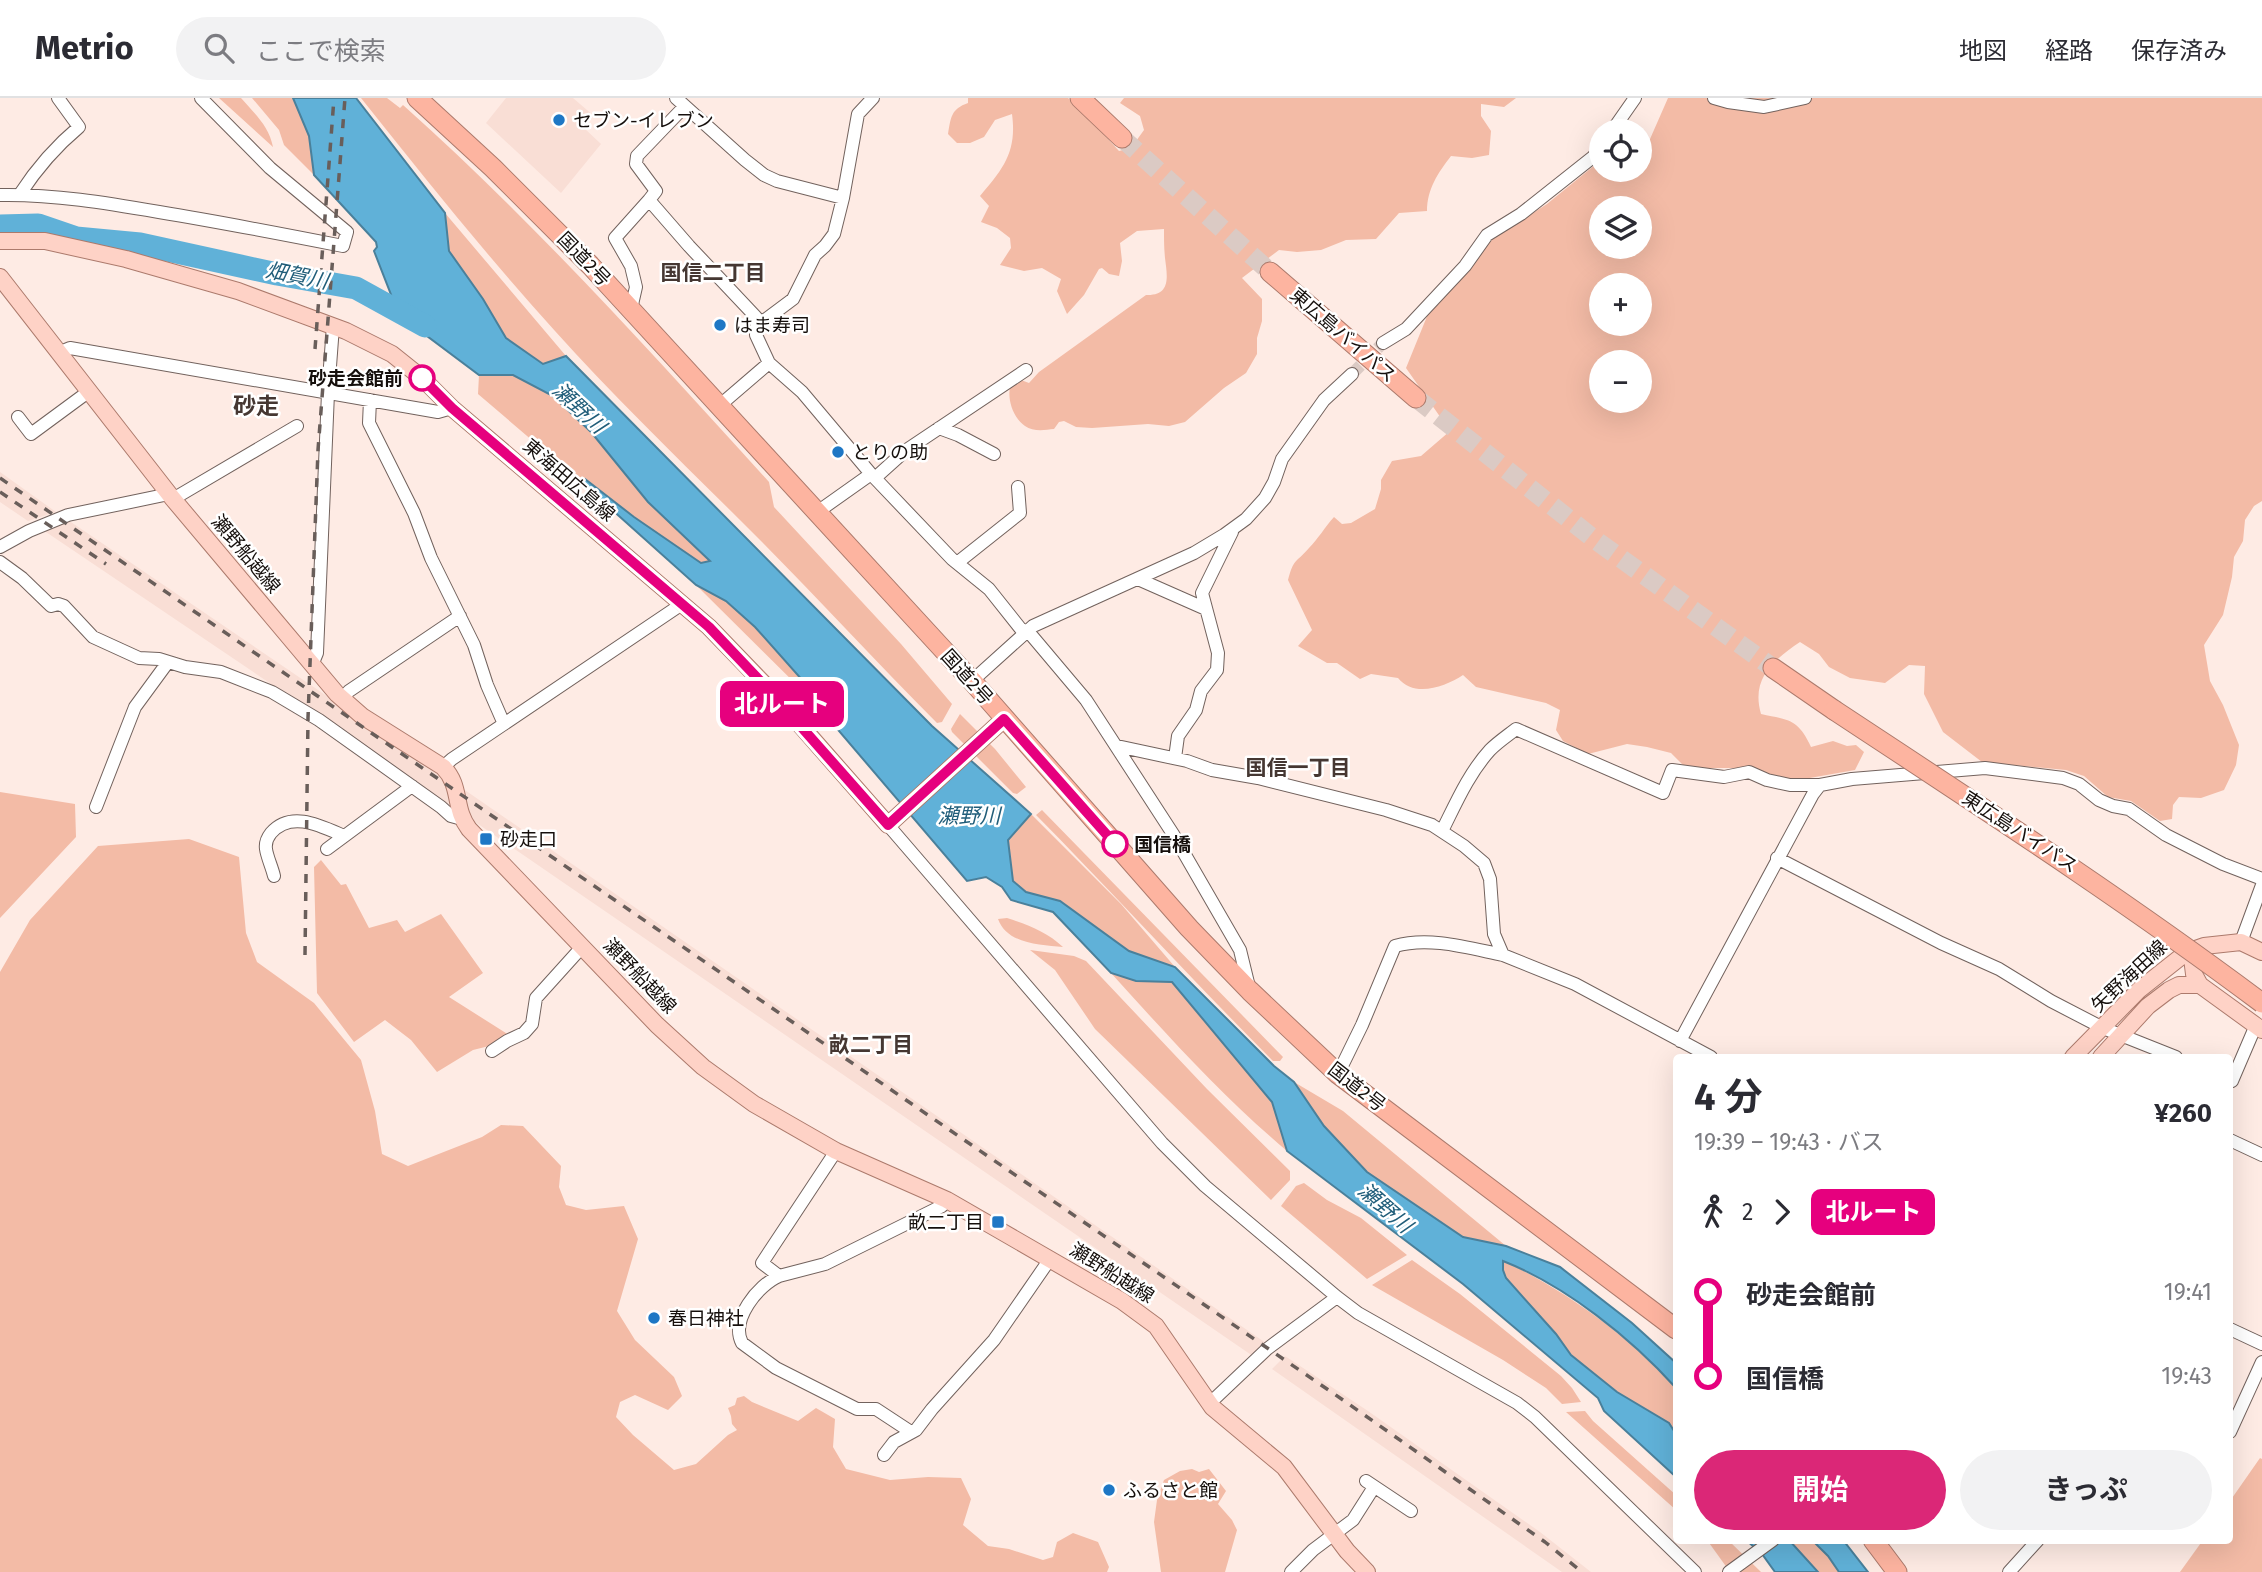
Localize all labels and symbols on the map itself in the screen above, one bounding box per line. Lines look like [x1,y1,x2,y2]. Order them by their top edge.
place label: セブン-イレブン [573,109,714,132]
marker: セブン-イレブン [551,112,567,128]
street label: 国道2号 [553,227,615,291]
water label: 畑賀川 [264,257,332,295]
district label: 国信二丁目 [661,260,766,286]
street label: 東広島バイパス [1285,283,1401,387]
place label: はま寿司 [734,314,810,337]
marker: はま寿司 [712,317,728,333]
marker: 砂走会館前 [409,365,435,391]
place label: 砂走会館前 [308,367,403,390]
water label: 瀬野川 [547,377,612,440]
district label: 砂走 [233,392,279,420]
street label: 東海田広島線 [518,434,620,526]
place label: とりの助 [852,441,928,464]
marker: とりの助 [830,444,846,460]
street label: 瀬野船越線 [207,510,285,598]
street label: 国道2号 [936,645,998,709]
line badge: 北ルート [733,681,831,727]
district label: 国信一丁目 [1246,755,1351,781]
street label: 東広島バイパス [1958,786,2082,878]
water label: 瀬野川 [938,803,1002,829]
place label: 砂走口 [500,828,557,851]
marker: 砂走口 [478,831,494,847]
marker: 国信橋 [1102,831,1128,857]
place label: 国信橋 [1134,833,1191,856]
street label: 瀬野船越線 [599,934,681,1018]
street label: 矢野海田線 [2086,935,2172,1017]
district label: 畝二丁目 [829,1032,913,1058]
street label: 国道2号 [1324,1057,1390,1117]
water label: 瀬野川 [1353,1178,1419,1240]
place label: 畝二丁目 [908,1211,984,1234]
marker: 畝二丁目 [990,1214,1006,1230]
street label: 瀬野船越線 [1066,1238,1158,1308]
place label: 春日神社 [668,1307,744,1330]
marker: 春日神社 [646,1310,662,1326]
place label: ふるさと館 [1123,1479,1218,1502]
marker: ふるさと館 [1101,1482,1117,1498]

